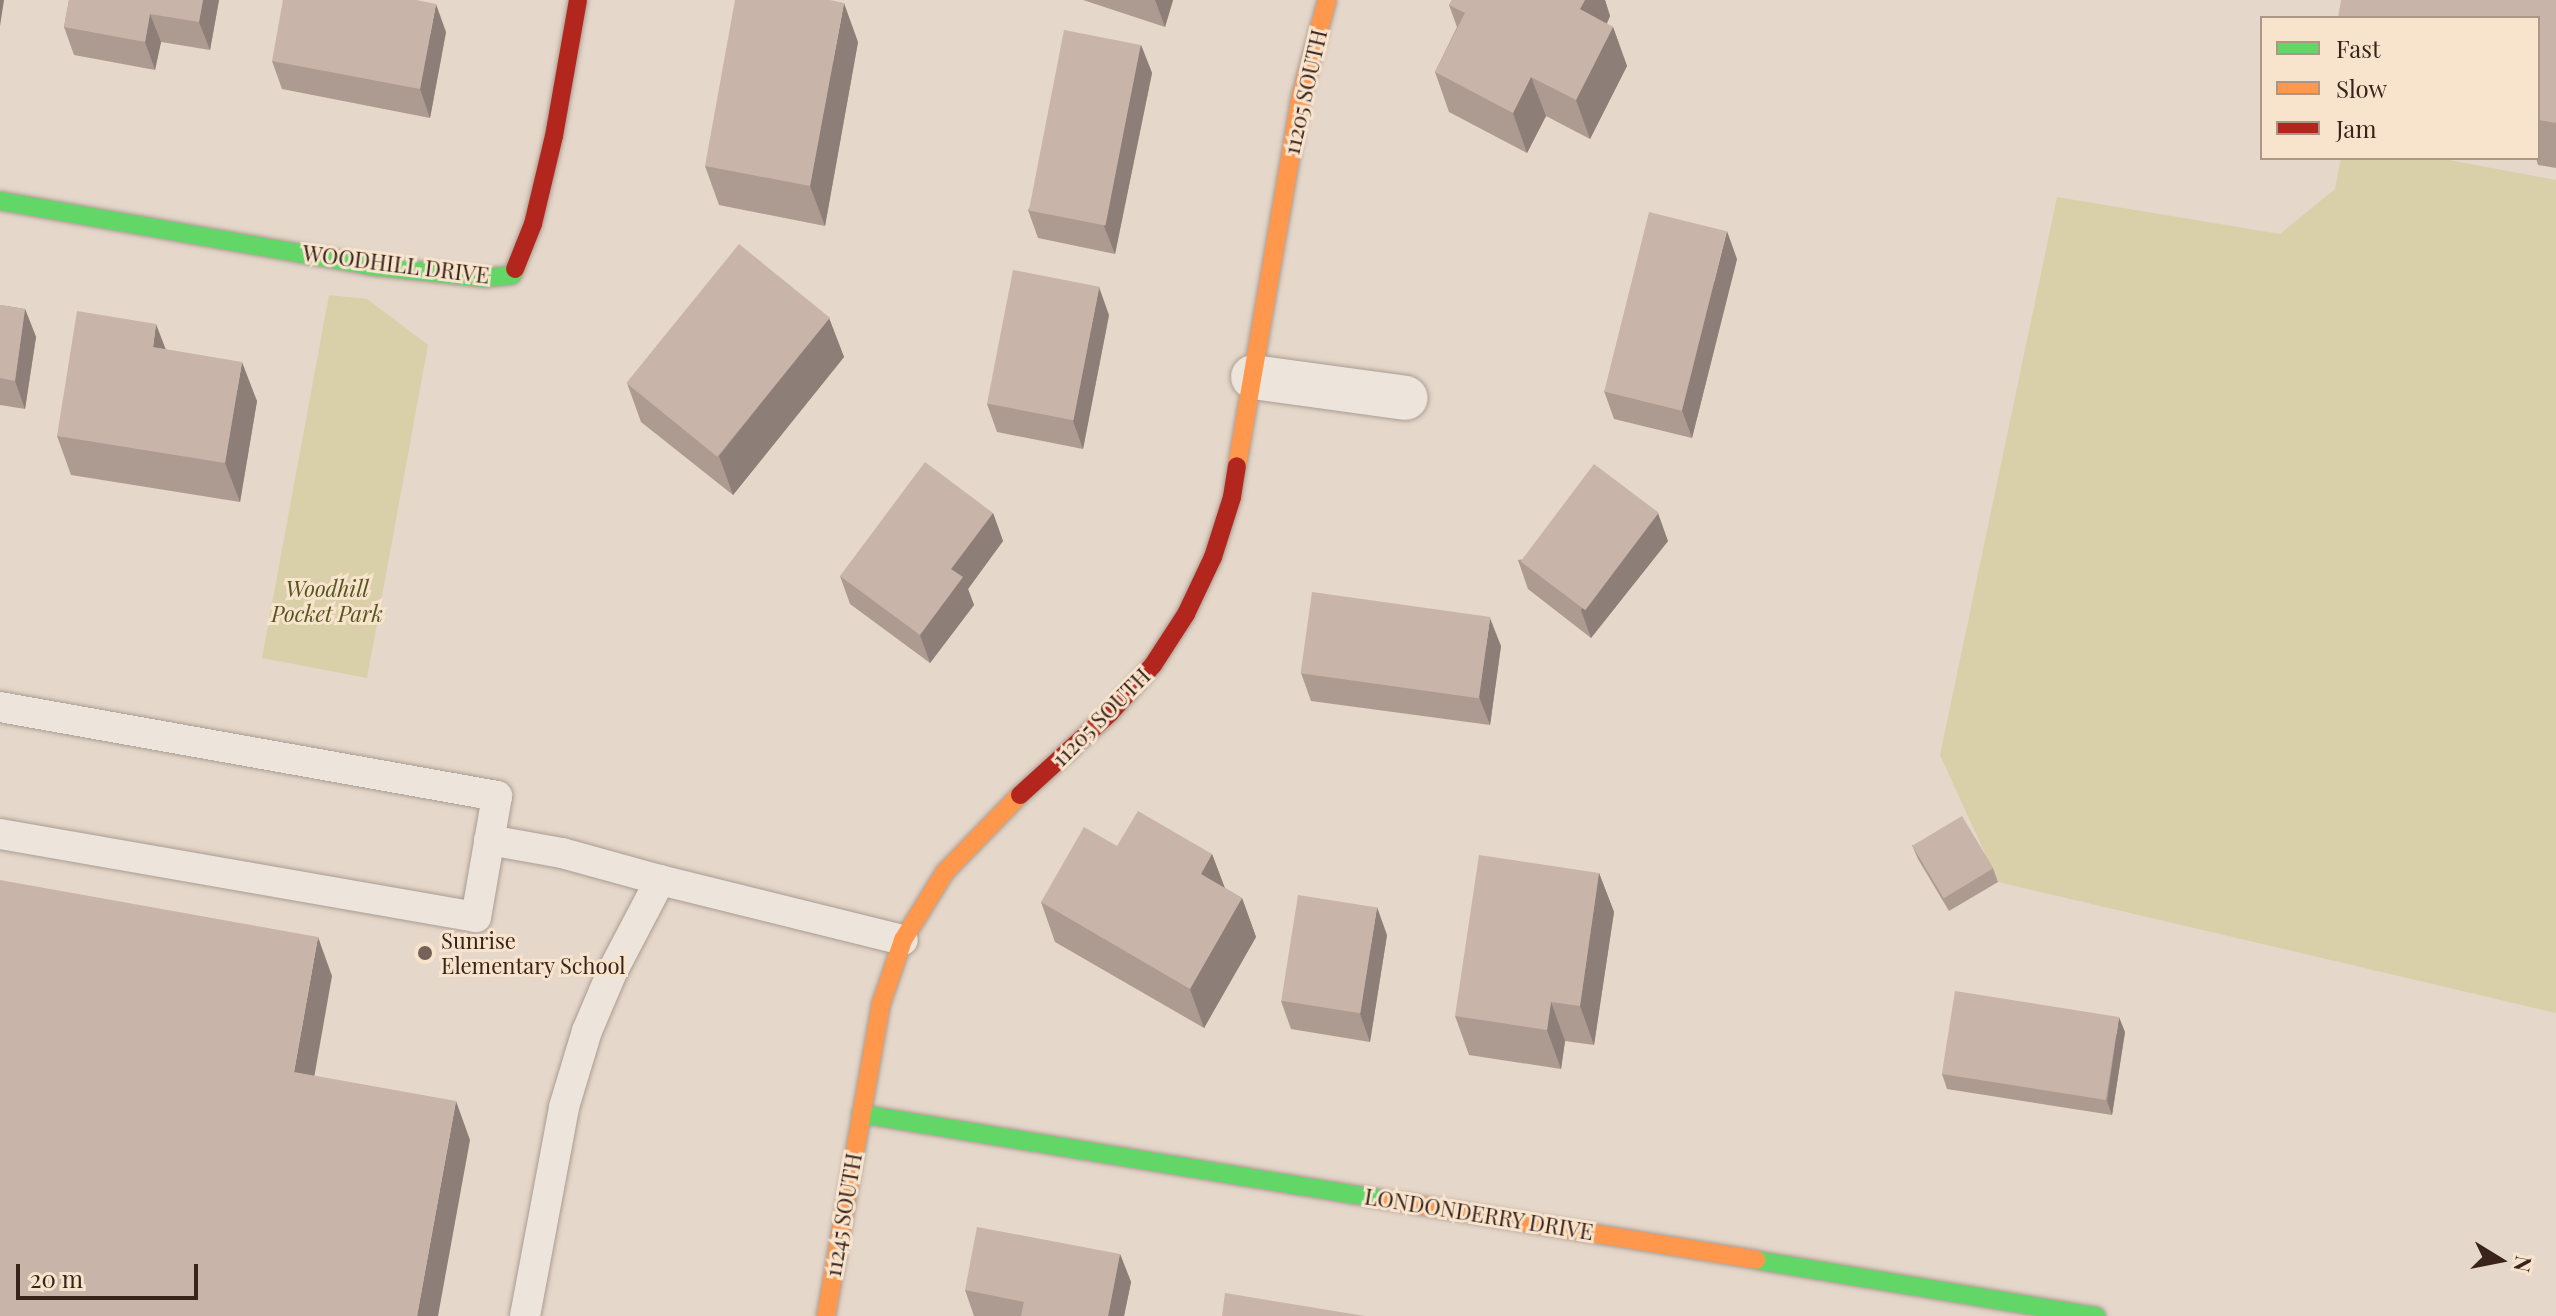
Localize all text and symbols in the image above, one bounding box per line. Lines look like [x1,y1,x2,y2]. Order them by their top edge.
legend [2260,16,2540,160]
street label: 11205 SOUTH [1278,27,1332,157]
text: Fast [2336,32,2381,64]
text: Slow [2336,72,2387,104]
text: Jam [2336,112,2377,144]
street label: WOODHILL DRIVE [301,239,491,289]
park label: Woodhill Pocket Park [271,575,383,626]
street label: 11205 SOUTH [1046,662,1156,772]
place label: Sunrise Elementary School [441,927,626,978]
marker: Sunrise Elementary School [416,944,434,962]
street label: 11245 SOUTH [819,1151,867,1279]
street label: LONDONDERRY DRIVE [1362,1183,1596,1245]
north arrow [2460,1220,2540,1300]
scale bar [20,1248,202,1298]
text: N [2507,1254,2540,1275]
text: 20 m [30,1262,83,1294]

